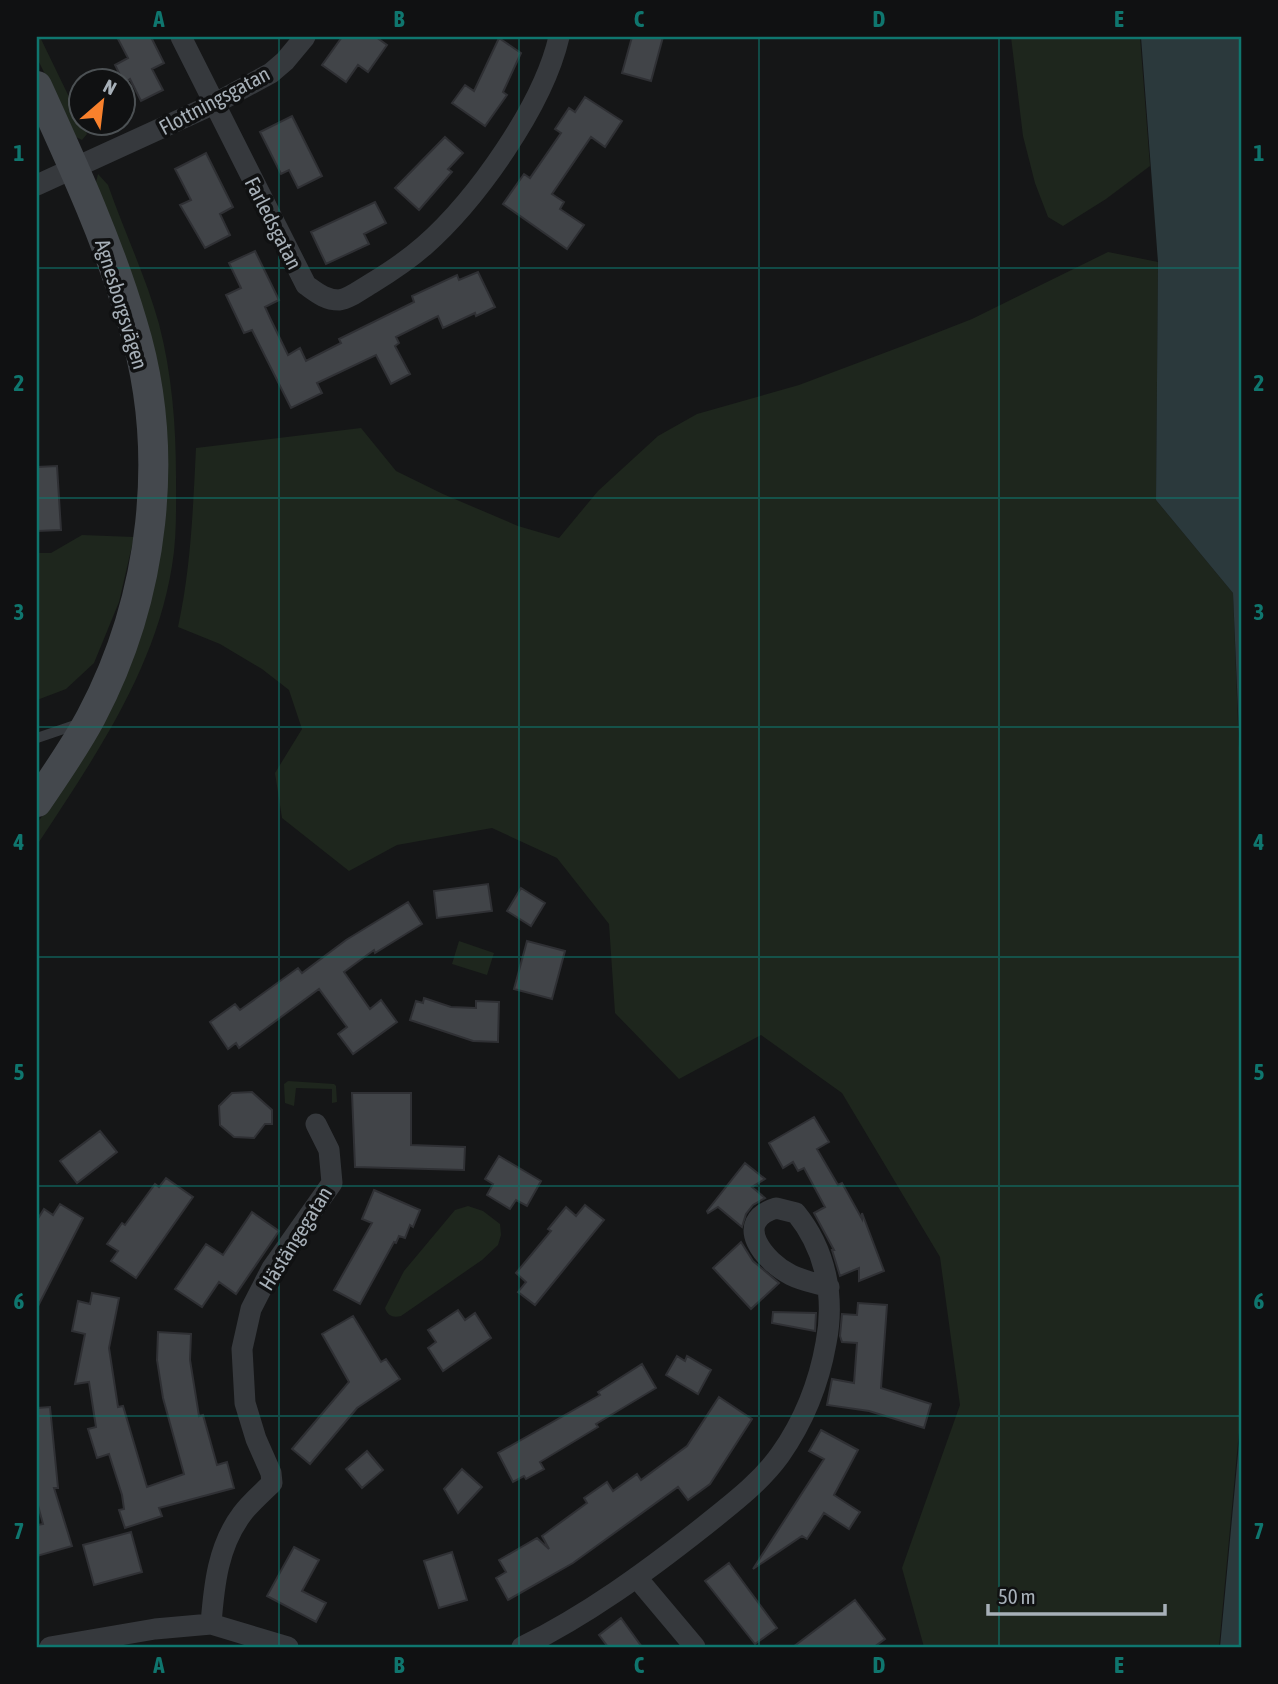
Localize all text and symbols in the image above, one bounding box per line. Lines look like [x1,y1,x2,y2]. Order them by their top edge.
text: A [152,6,165,32]
text: B [394,6,405,32]
text: C [634,6,645,32]
text: D [873,6,886,32]
text: E [1114,6,1124,32]
street label: Flottningsgatan [155,61,273,139]
north arrow [66,66,136,136]
text: N [100,75,120,99]
text: 1 [14,140,25,166]
text: 1 [1254,140,1265,166]
street label: Farledsgatan [240,173,308,273]
street label: Agnesborgsvägen [91,236,153,372]
text: 2 [14,370,24,396]
text: 2 [1254,370,1264,396]
text: 3 [14,599,24,625]
text: 3 [1254,599,1264,625]
text: 4 [13,829,25,855]
text: 4 [1253,829,1265,855]
text: 5 [14,1059,25,1085]
text: 5 [1254,1059,1265,1085]
street label: Hästängegatan [254,1182,336,1294]
text: 6 [14,1288,25,1314]
text: 6 [1254,1288,1265,1314]
text: 7 [14,1518,24,1544]
text: 7 [1254,1518,1264,1544]
scale bar [988,1572,1164,1616]
text: 50 m [998,1584,1036,1608]
text: A [152,1652,165,1678]
text: B [394,1652,405,1678]
text: C [634,1652,645,1678]
text: D [873,1652,886,1678]
text: E [1114,1652,1124,1678]

